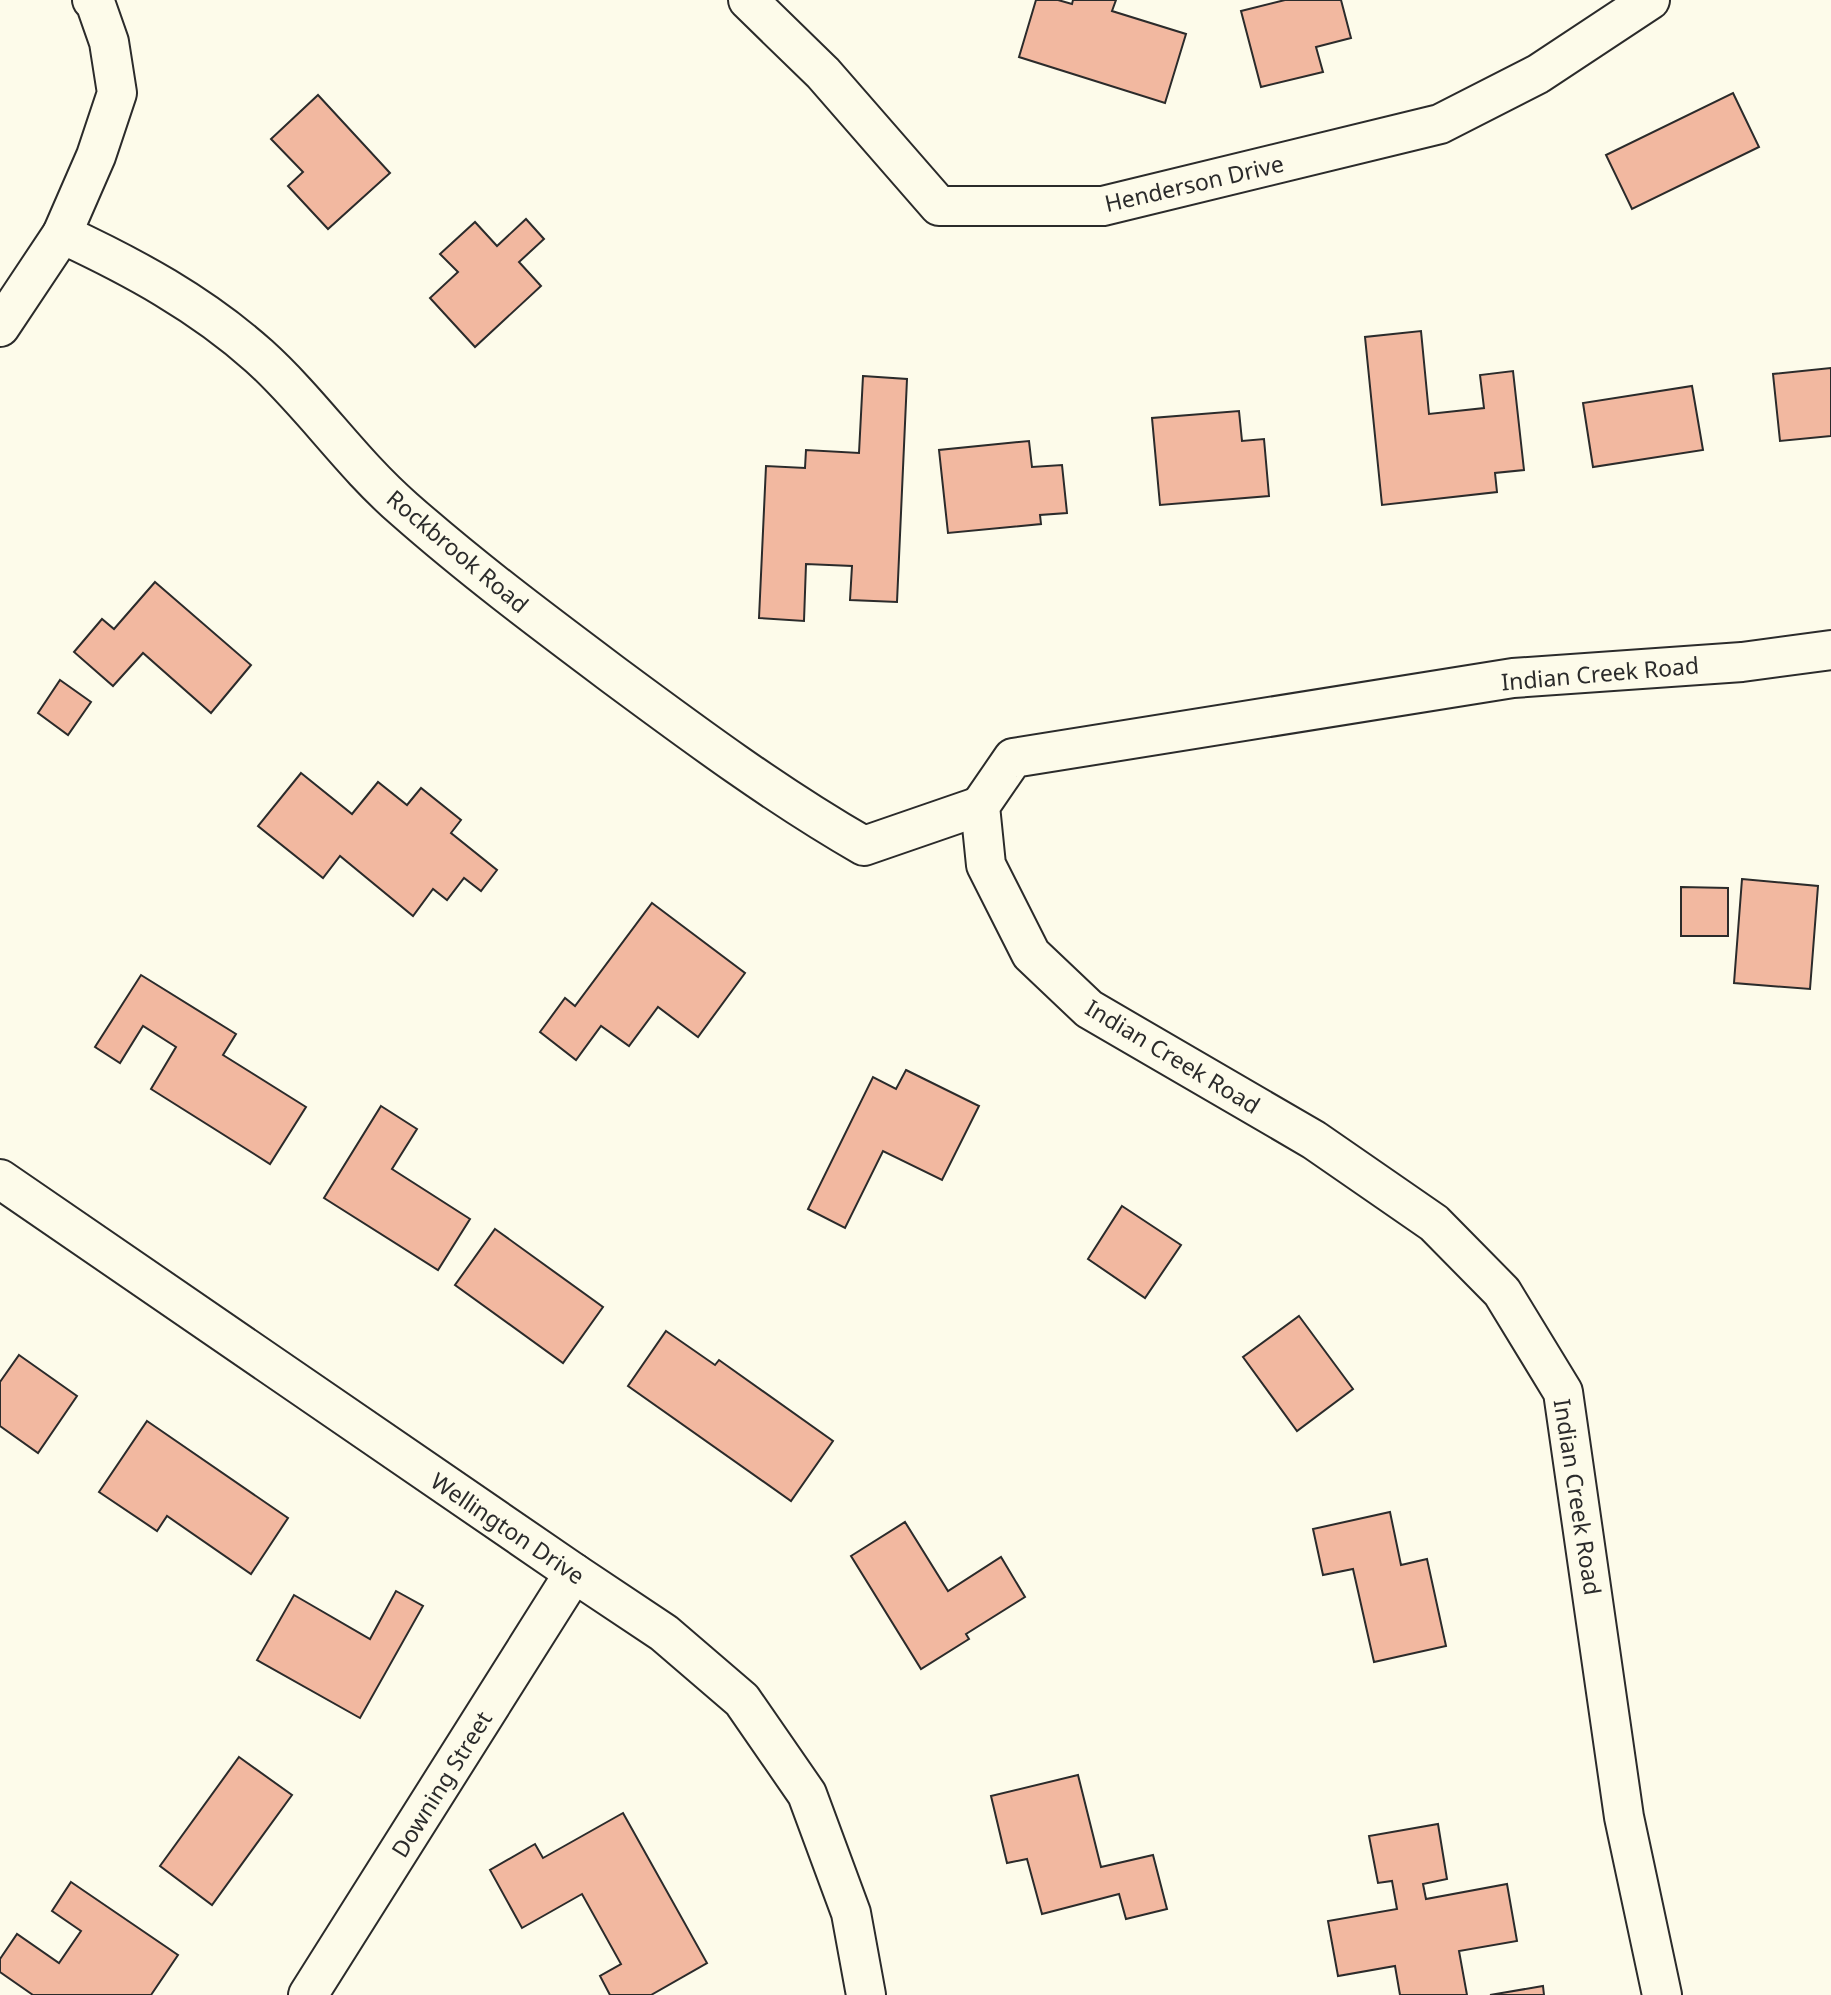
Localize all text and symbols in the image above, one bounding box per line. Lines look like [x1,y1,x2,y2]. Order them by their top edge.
street label: Henderson Drive [1101,147,1287,219]
street label: Rockbrook Road [380,482,536,620]
street label: Indian Creek Road [1500,648,1700,698]
street label: Indian Creek Road [1080,991,1266,1121]
street label: Indian Creek Road [1547,1397,1609,1597]
street label: Wellington Drive [425,1465,591,1591]
street label: Downing Street [383,1705,499,1863]

